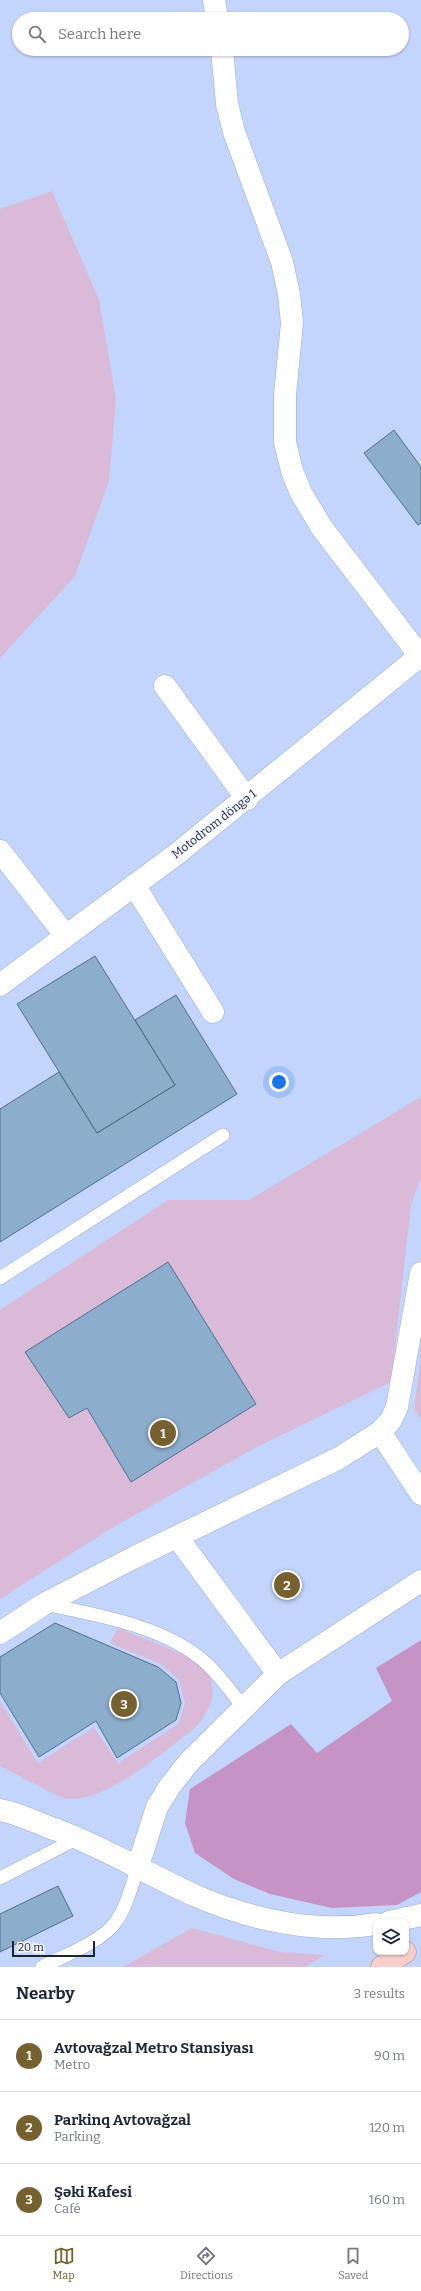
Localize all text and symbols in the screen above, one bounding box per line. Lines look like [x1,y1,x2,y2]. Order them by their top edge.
search box [12,12,409,56]
icon: search [26,23,48,45]
text: Search here [58,25,141,43]
street label: Motodrom döngə 1 [169,787,259,861]
your location [269,1072,289,1092]
pin: 1 [150,1418,176,1448]
pin: 2 [274,1570,300,1600]
pin: 3 [111,1689,137,1719]
map controls [373,1919,409,1955]
button: layers [373,1919,409,1955]
scale bar [12,1939,95,1958]
text: 20 m [18,1941,44,1954]
text: Nearby [16,1983,75,2004]
text: 3 results [354,1986,405,2001]
text: Avtovağzal Metro Stansiyası [54,2039,254,2057]
text: 1 [26,2048,32,2063]
text: 90 m [374,2048,405,2063]
text: Metro [54,2057,90,2072]
text: Parkinq Avtovağzal [54,2111,191,2129]
text: 2 [25,2120,33,2135]
text: 120 m [369,2120,405,2135]
text: Parking [54,2129,101,2144]
text: Şəki Kafesi [54,2183,132,2201]
text: 3 [25,2192,33,2207]
text: 160 m [369,2192,405,2207]
text: Café [54,2201,81,2216]
tab: Map [53,2245,75,2282]
tab: Directions [180,2245,233,2282]
tab: Saved [338,2245,368,2282]

